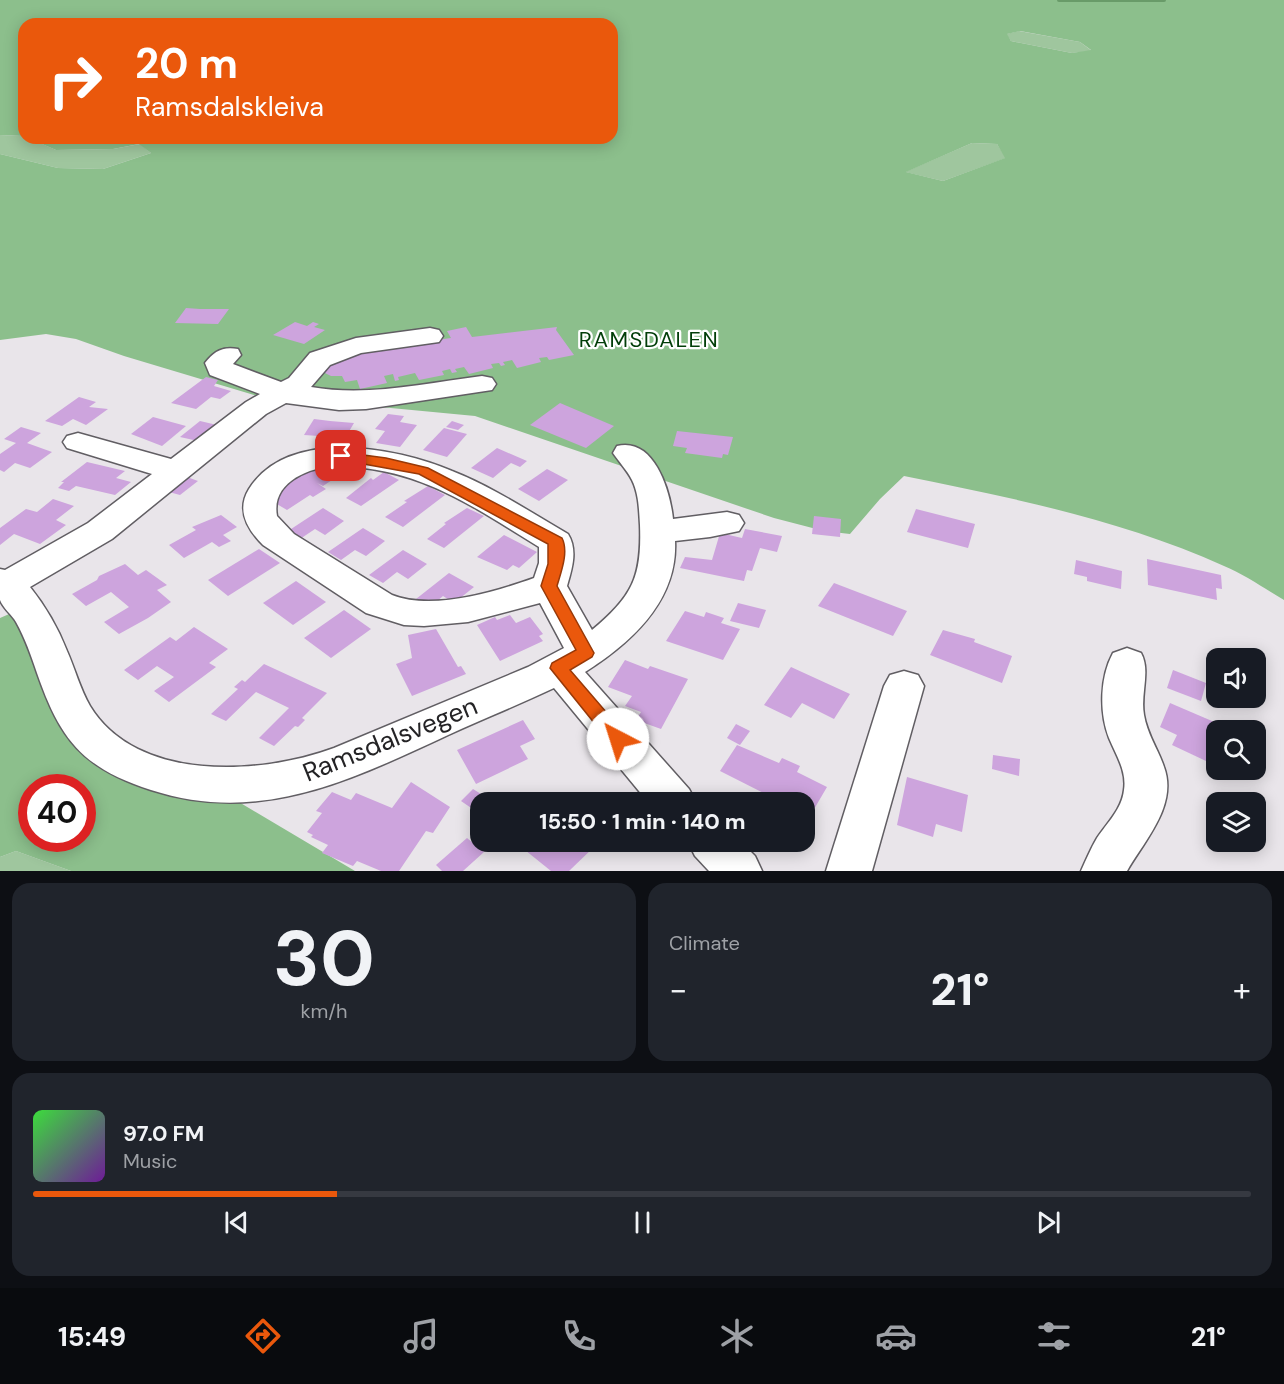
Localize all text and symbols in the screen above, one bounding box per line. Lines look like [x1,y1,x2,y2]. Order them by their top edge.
text: 20 m [135,36,238,91]
icon: right [36,42,114,120]
text: Ramsdalskleiva [135,89,324,124]
district label: RAMSDALEN [579,325,719,354]
pin [315,430,366,481]
icon: arrive [324,439,357,472]
map controls [1206,648,1266,852]
button: sound [1206,648,1266,708]
street label: Ramsdalsvegen [298,688,482,790]
position arrow [586,707,650,771]
button: search [1206,720,1266,780]
speed limit sign: 40 [18,774,96,852]
button: layers [1206,792,1266,852]
text: 15:50 · 1 min · 140 m [539,807,746,836]
text: 30 [273,908,375,1009]
text: Climate [669,930,740,956]
text: 21° [930,960,990,1019]
text: − [669,968,687,1011]
text: + [1233,968,1251,1011]
text: km/h [300,998,348,1024]
text: 97.0 FM [123,1119,204,1148]
text: Music [123,1148,178,1174]
icon: previous [220,1206,253,1239]
icon: pause [626,1206,659,1239]
icon: next [1032,1206,1065,1239]
icon: directions [242,1315,284,1357]
icon: music [400,1315,442,1357]
icon: phone [558,1315,600,1357]
icon: climate [716,1315,758,1357]
icon: car [875,1315,917,1357]
icon: filters [1033,1315,1075,1357]
text: 15:49 [58,1319,126,1354]
text: 21° [1191,1319,1226,1354]

